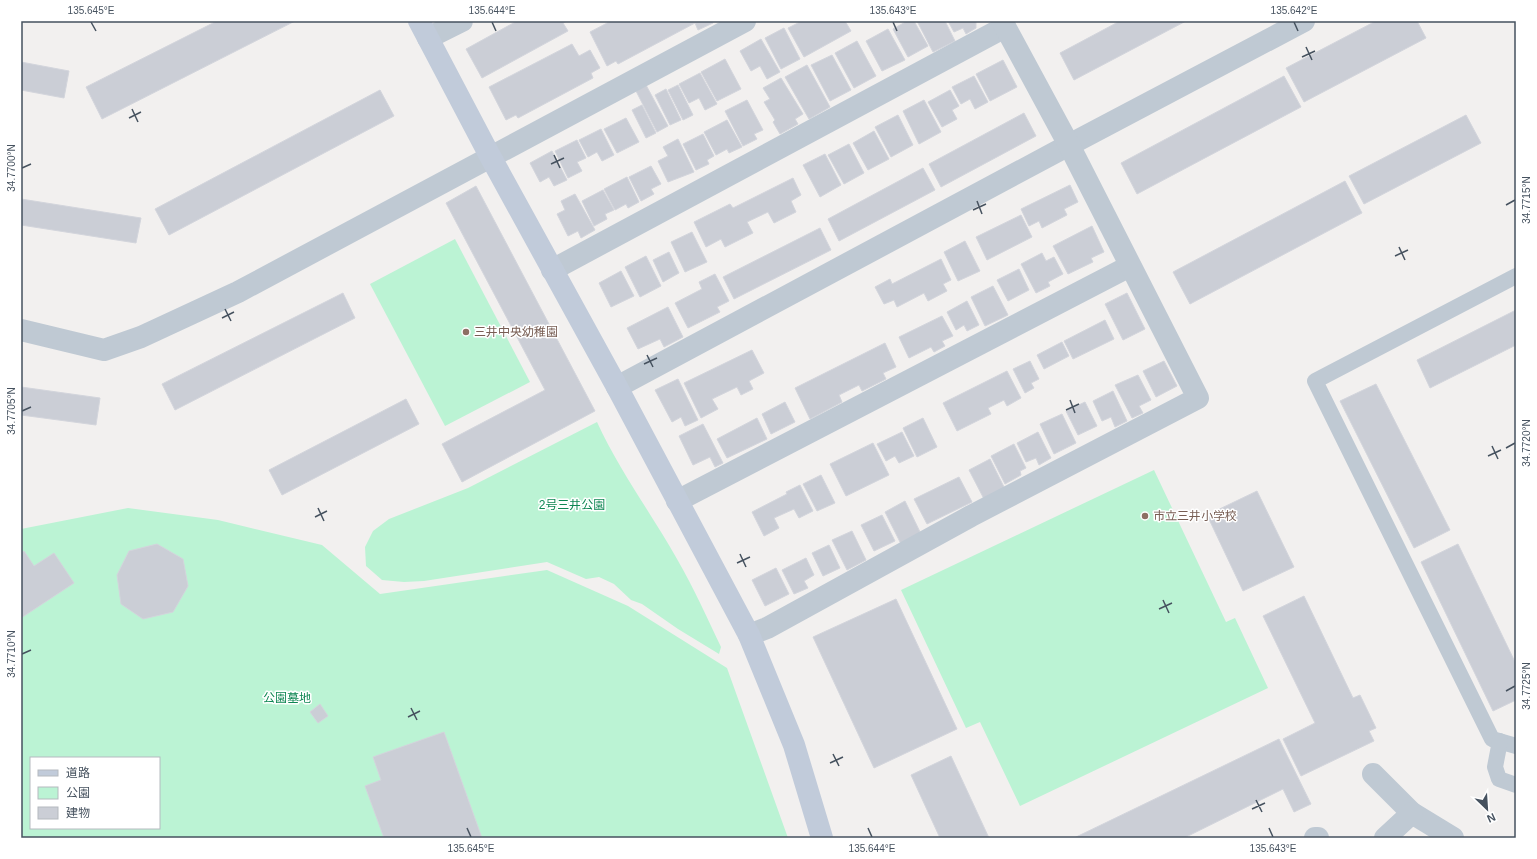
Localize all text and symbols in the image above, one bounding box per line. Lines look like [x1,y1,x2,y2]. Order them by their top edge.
text: 135.645°E [68,5,115,16]
text: 135.644°E [469,5,516,16]
text: 135.643°E [870,5,917,16]
text: 135.642°E [1271,5,1318,16]
text: 34.7700°N [6,144,17,192]
text: 34.7715°N [1521,176,1532,224]
place label: 三井中央幼稚園 [474,325,558,339]
marker: 三井中央幼稚園 [461,327,471,337]
text: 34.7705°N [6,387,17,435]
text: 34.7720°N [1521,419,1532,467]
park label: 2号三井公園 [539,498,605,512]
place label: 市立三井小学校 [1153,509,1237,523]
marker: 市立三井小学校 [1140,511,1150,521]
text: 34.7710°N [6,630,17,678]
text: 34.7725°N [1521,662,1532,710]
park label: 公園墓地 [263,691,311,705]
legend [30,757,160,829]
text: 道路 [66,766,90,780]
text: 公園 [66,786,90,800]
north arrow [1467,789,1507,829]
text: 建物 [66,806,90,820]
text: N [1485,811,1497,825]
text: 135.645°E [448,843,495,854]
text: 135.644°E [849,843,896,854]
text: 135.643°E [1250,843,1297,854]

